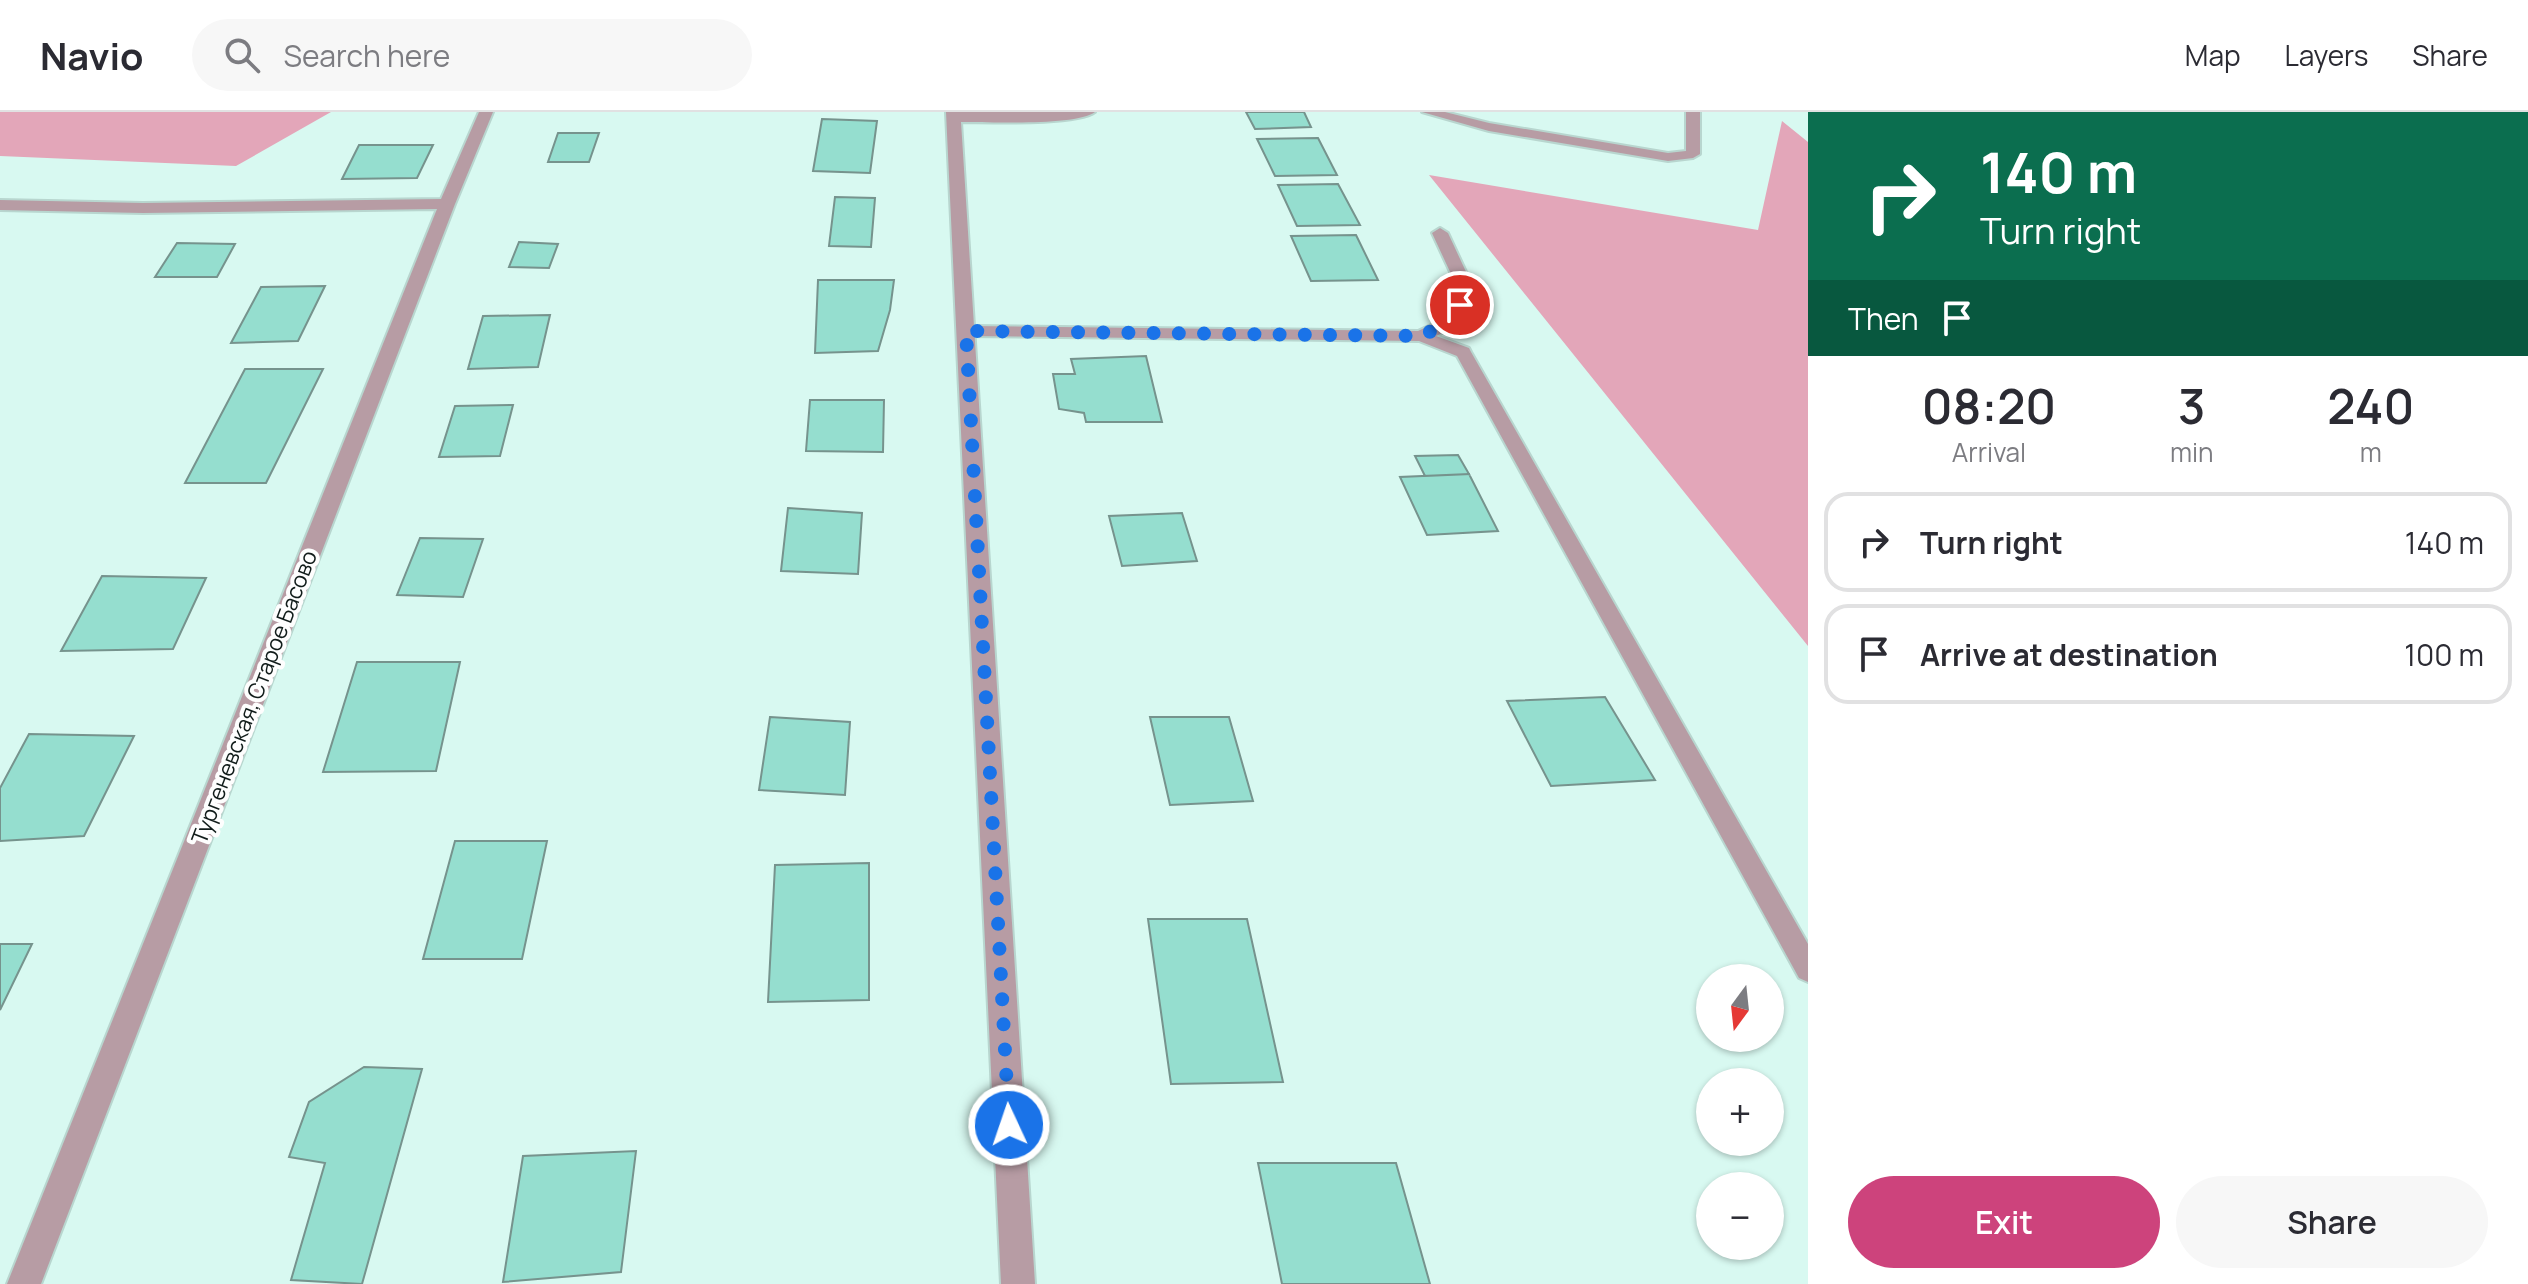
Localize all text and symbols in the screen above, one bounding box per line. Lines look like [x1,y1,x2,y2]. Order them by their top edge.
search box [192,19,752,91]
text: Navio [40,29,144,81]
icon: search [220,33,264,77]
text: Search here [284,35,450,76]
text: Map [2185,36,2241,74]
text: Layers [2285,36,2368,74]
text: Share [2412,36,2488,74]
text: 140 m [1980,133,2137,210]
icon: right [1848,144,1952,248]
text: Turn right [1980,206,2141,255]
pin [1426,271,1494,339]
icon: arrive [1438,283,1482,327]
icon: arrive [1935,296,1979,340]
text: Then [1848,298,1919,339]
text: 08:20 [1922,373,2056,438]
text: 3 [2178,373,2205,438]
text: 240 [2327,373,2414,438]
text: Arrival [1952,434,2026,470]
text: min [2170,434,2214,470]
text: m [2360,434,2382,470]
icon: right [1852,520,1896,564]
text: Turn right [1920,522,2063,563]
text: 140 m [2405,522,2484,563]
street label: Тургеневская, Старое Басово [184,546,324,848]
icon: arrive [1852,632,1896,676]
text: Arrive at destination [1920,634,2218,675]
text: 100 m [2404,634,2484,675]
north arrow [1696,964,1784,1052]
map controls [1696,964,1784,1260]
button: + [1696,1068,1784,1156]
position arrow [967,1083,1051,1167]
button: − [1696,1172,1784,1260]
button: Exit [1848,1176,2160,1268]
button: Share [2176,1176,2488,1268]

